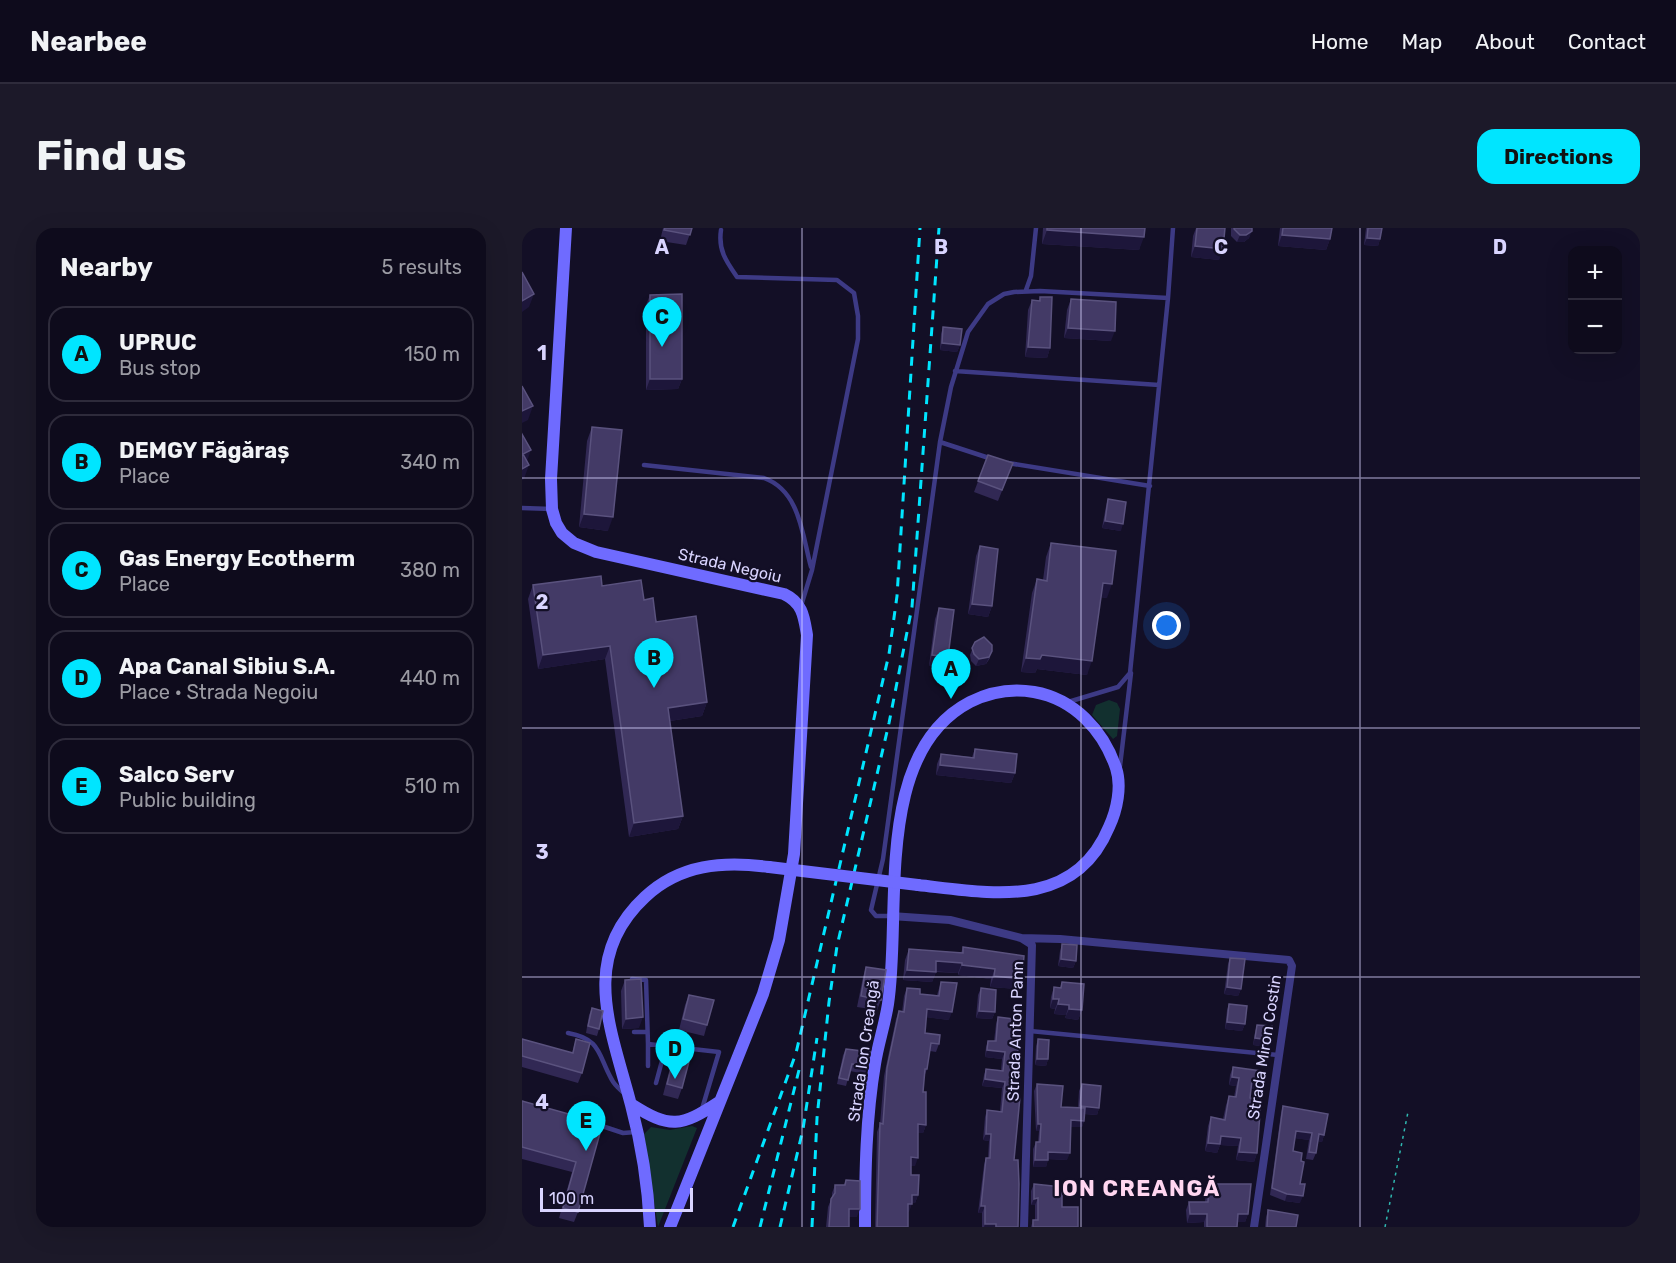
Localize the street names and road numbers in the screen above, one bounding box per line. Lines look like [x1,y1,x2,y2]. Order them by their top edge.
street label: Strada Negoiu [676,544,783,587]
street label: Strada Anton Pann [1004,960,1027,1102]
street label: Strada Miron Costin [1244,973,1285,1121]
street label: Strada Ion Creangă [844,979,883,1123]

